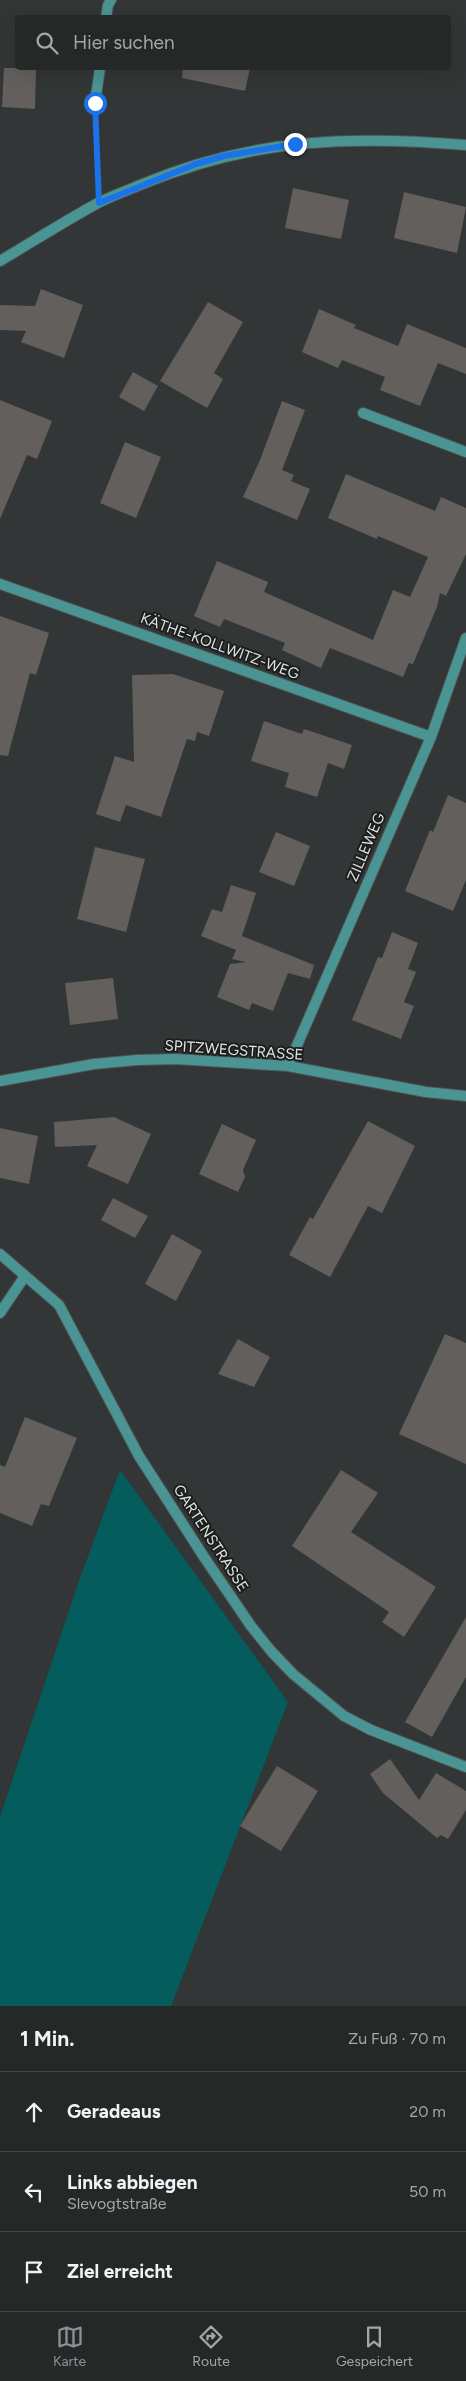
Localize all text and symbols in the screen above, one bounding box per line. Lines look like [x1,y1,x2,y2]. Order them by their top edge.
search box [15,15,451,70]
icon: search [33,29,61,57]
text: Hier suchen [73,31,174,54]
route start [84,92,107,115]
route end [284,133,307,156]
street label: KÄTHE-KOLLWITZ-WEG [138,609,302,683]
street label: ZILLEWEG [343,810,389,884]
street label: SPITZWEGSTRASSE [164,1036,304,1064]
street label: GARTENSTRASSE [170,1481,252,1595]
text: 1 Min. [20,2026,75,2051]
text: Zu Fuß · 70 m [348,2029,446,2048]
icon: ahead [20,2098,48,2126]
text: Geradeaus [67,2100,161,2123]
text: 20 m [409,2102,446,2121]
text: Links abbiegen [67,2171,198,2194]
icon: left [20,2178,48,2206]
text: 50 m [409,2182,446,2201]
text: Slevogtstraße [67,2194,167,2213]
icon: arrive [20,2258,48,2286]
text: Ziel erreicht [67,2260,173,2283]
tab: Karte [53,2323,86,2370]
tab: Route [192,2323,230,2370]
tab: Gespeichert [336,2323,413,2370]

